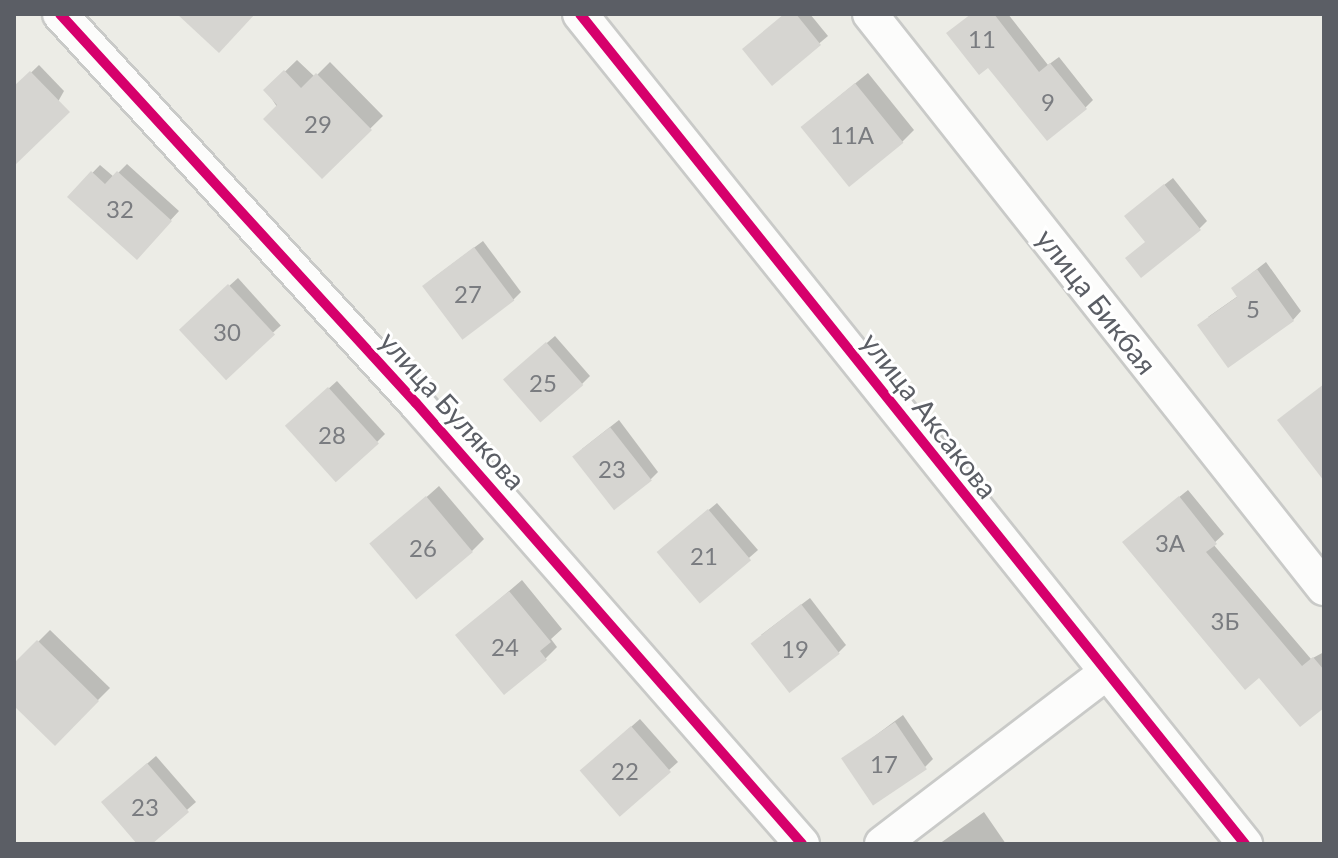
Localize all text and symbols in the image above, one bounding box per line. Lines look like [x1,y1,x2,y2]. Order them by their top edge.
house number: 11 [968,25,996,53]
house number: 9 [1041,88,1055,116]
house number: 29 [304,110,332,138]
house number: 11А [830,121,874,149]
house number: 32 [106,195,134,223]
street label: улица Бикбая [1030,222,1164,380]
house number: 27 [454,280,482,308]
house number: 5 [1246,295,1260,323]
house number: 30 [213,318,241,346]
street label: улица Булякова [373,324,533,496]
street label: улица Аксакова [855,325,1005,505]
house number: 25 [529,369,557,397]
house number: 28 [318,421,346,449]
house number: 23 [598,455,626,483]
house number: 3А [1155,529,1185,557]
house number: 26 [409,534,437,562]
house number: 21 [690,542,718,570]
house number: 3Б [1211,607,1239,635]
house number: 24 [491,633,519,661]
house number: 19 [781,635,809,663]
house number: 17 [870,750,898,778]
house number: 22 [611,757,639,785]
house number: 23 [131,793,159,821]

